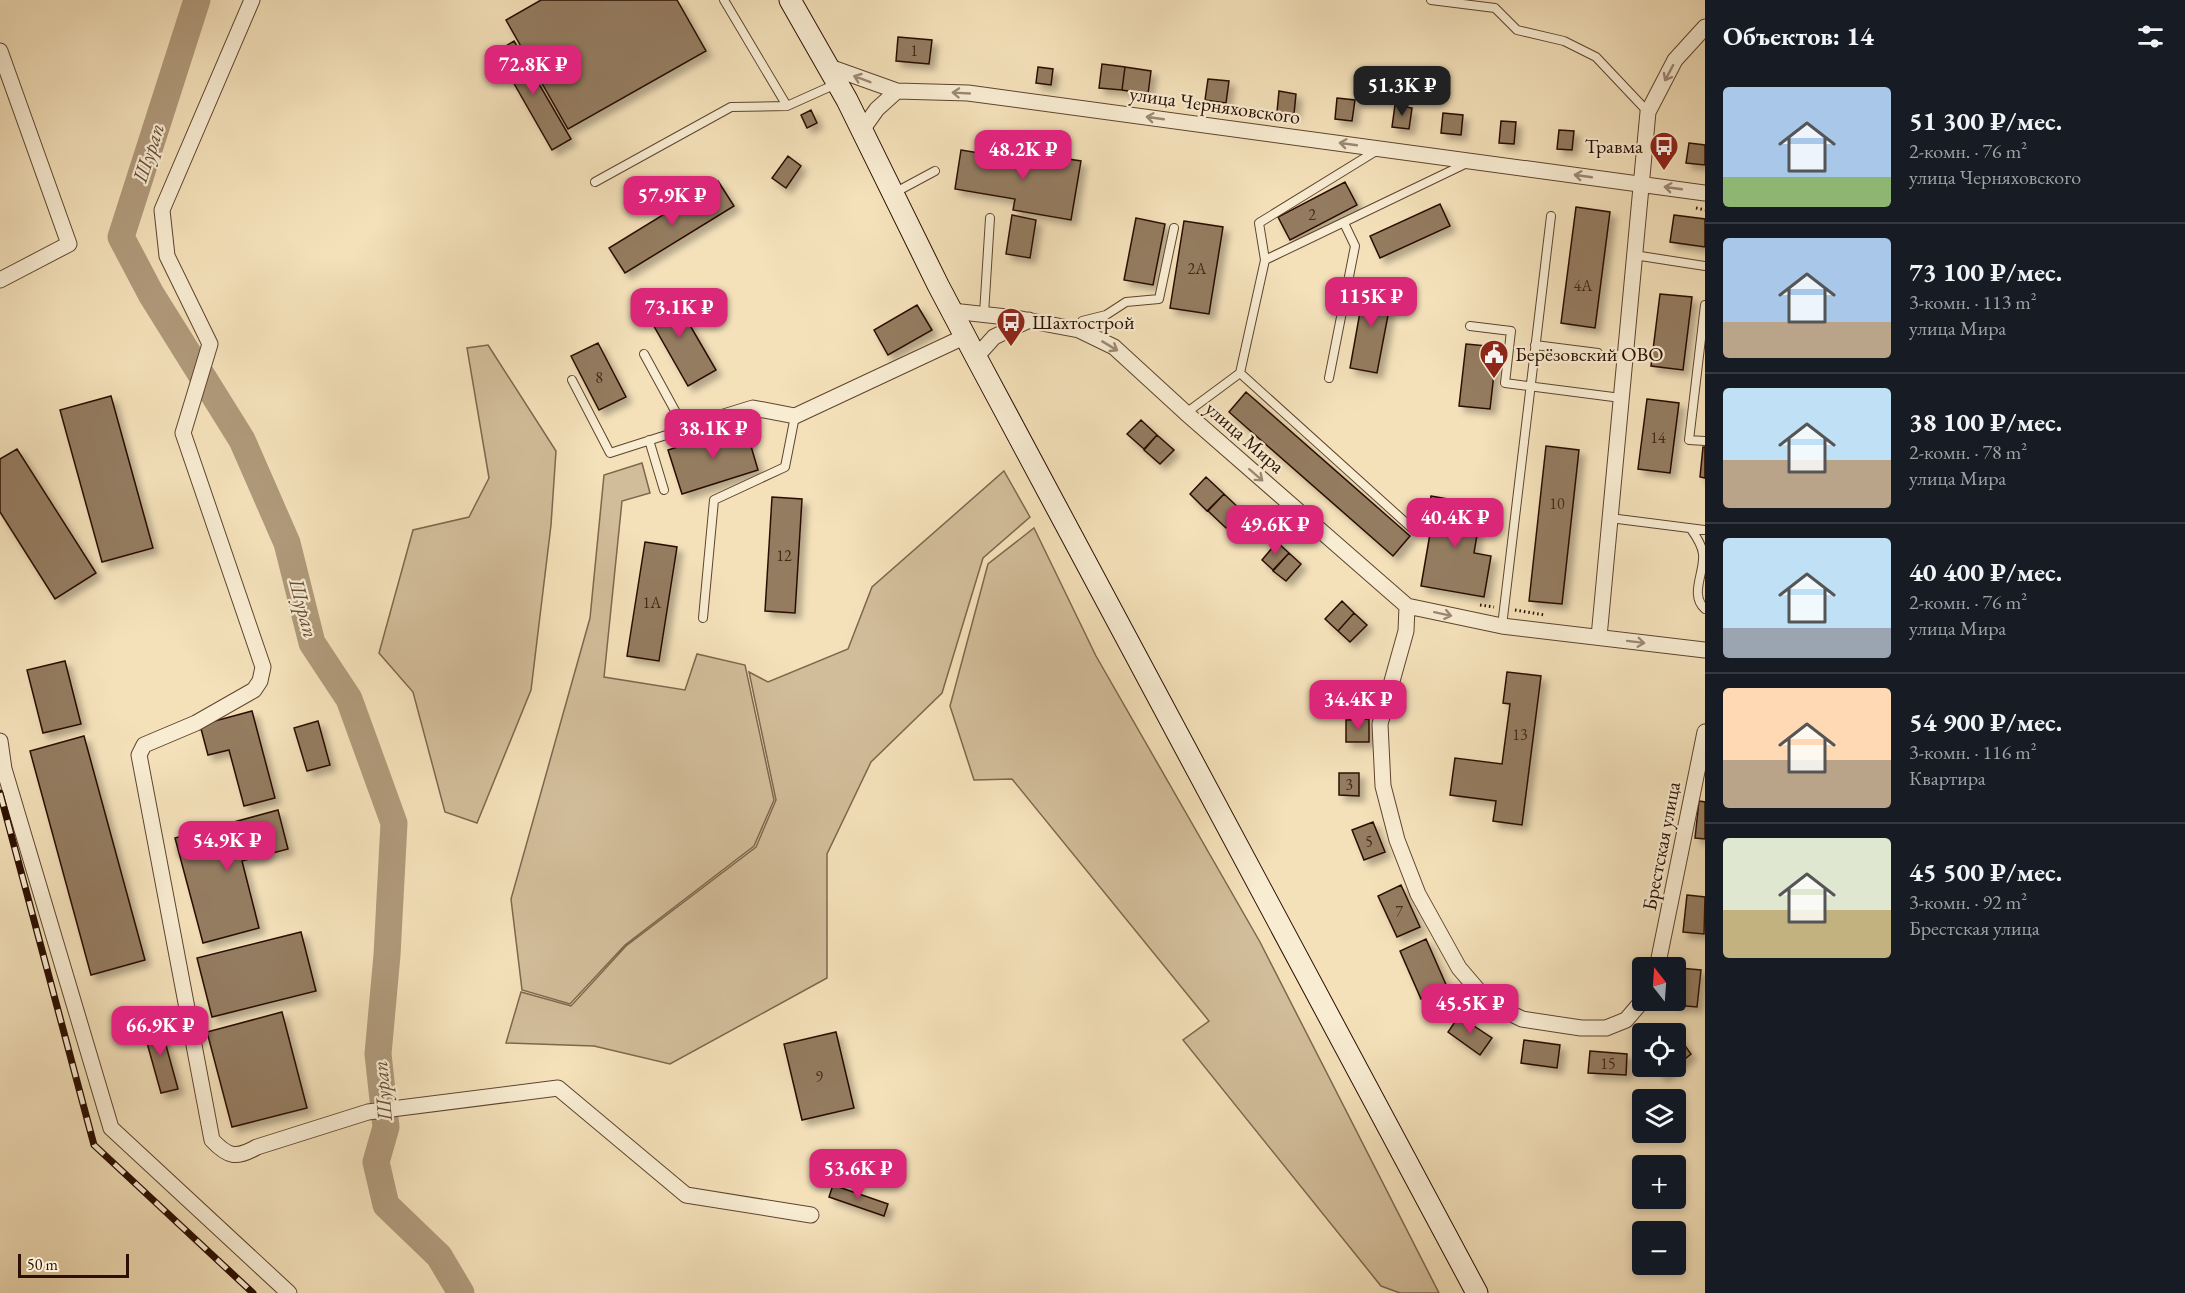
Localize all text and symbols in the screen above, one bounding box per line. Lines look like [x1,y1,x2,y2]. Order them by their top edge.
text: Объектов: 14 [1723,19,1874,53]
icon: filters [2134,20,2167,53]
house number: 1 [910,40,918,61]
pin: 72.8K ₽ [478,45,588,96]
text: 72.8K ₽ [499,51,567,77]
one-way arrow [1663,63,1674,81]
pin: 51.3K ₽ [1347,66,1457,117]
text: 51.3K ₽ [1368,72,1436,98]
one-way arrow [853,73,871,84]
street label: улица Черняховского [1128,80,1302,130]
one-way arrow [952,87,972,98]
text: 51 300 ₽/мес. [1909,104,2062,138]
icon: home [1771,111,1843,183]
one-way arrow [1145,112,1165,123]
water label: Шурап [125,120,170,187]
pin: 48.2K ₽ [968,130,1078,181]
bus stop icon: Травма [1648,130,1680,172]
place label: Травма [1585,133,1643,159]
text: 48.2K ₽ [989,136,1057,162]
text: 2-комн. · 76 m² [1909,138,2027,164]
one-way arrow [1338,139,1358,150]
text: улица Черняховского [1909,164,2081,190]
one-way arrow [1573,170,1593,181]
pin: 57.9K ₽ [617,176,727,227]
text: 57.9K ₽ [638,182,706,208]
one-way arrow [1663,183,1683,194]
house number: 2 [1308,204,1316,225]
text: 73 100 ₽/мес. [1909,255,2062,289]
house number: 2А [1188,258,1207,279]
icon: home [1771,262,1843,334]
house number: 4А [1574,275,1593,296]
pin: 115K ₽ [1322,277,1420,328]
text: 115K ₽ [1339,283,1403,309]
pin: 73.1K ₽ [624,288,734,339]
text: 3-комн. · 113 m² [1909,289,2037,315]
text: 73.1K ₽ [645,294,713,320]
bus stop icon: Шахтострой [995,306,1027,348]
place label: Шахтострой [1032,309,1135,335]
text: улица Мира [1909,315,2006,341]
public building icon: Берёзовский ОВО [1478,338,1510,380]
one-way arrow [1101,340,1118,352]
place label: Берёзовский ОВО [1515,341,1664,367]
house number: 8 [595,367,603,388]
street label: улица Мира [1200,395,1290,479]
text: 38 100 ₽/мес. [1909,405,2062,439]
pin: 38.1K ₽ [658,409,768,460]
icon: home [1771,412,1843,484]
text: 38.1K ₽ [679,415,747,441]
house number: 14 [1650,427,1666,448]
text: 2-комн. · 78 m² [1909,439,2027,465]
text: улица Мира [1909,465,2006,491]
one-way arrow [1248,468,1263,482]
house number: 10 [1549,493,1565,514]
pin: 40.4K ₽ [1400,498,1510,549]
text: 40.4K ₽ [1421,504,1489,530]
pin: 49.6K ₽ [1220,505,1330,556]
text: 49.6K ₽ [1241,511,1309,537]
house number: 12 [776,545,792,566]
text: 40 400 ₽/мес. [1909,555,2062,589]
icon: home [1771,562,1843,634]
water label: Шурап [283,574,325,641]
text: 2-комн. · 76 m² [1909,589,2027,615]
house number: 1А [643,592,662,613]
one-way arrow [1433,609,1452,620]
text: улица Мира [1909,615,2006,641]
one-way arrow [1625,637,1645,648]
pin: 34.4K ₽ [1303,680,1413,731]
text: 34.4K ₽ [1324,686,1392,712]
text: 54 900 ₽/мес. [1909,705,2062,739]
icon: home [1771,712,1843,784]
house number: 13 [1512,724,1528,745]
text: 3-комн. · 116 m² [1909,739,2037,765]
text: Квартира [1909,765,1986,791]
house number: 3 [1345,774,1353,795]
street label: Брестская улица [1636,779,1686,913]
pin: 54.9K ₽ [172,821,282,872]
text: 54.9K ₽ [193,827,261,853]
house number: 5 [1365,831,1373,852]
text: 45 500 ₽/мес. [1909,855,2062,889]
icon: home [1771,862,1843,934]
text: 3-комн. · 92 m² [1909,889,2027,915]
house number: 7 [1395,901,1403,922]
text: Брестская улица [1909,915,2040,941]
north arrow [1632,957,1686,1011]
map controls [1632,957,1686,1275]
pin: 45.5K ₽ [1415,984,1525,1035]
text: 45.5K ₽ [1436,990,1504,1016]
pin: 66.9K ₽ [105,1006,215,1057]
text: 66.9K ₽ [126,1012,194,1038]
button: locate [1632,1023,1686,1077]
house number: 15 [1600,1053,1616,1074]
water label: Шурап [366,1060,398,1123]
house number: 9 [815,1066,823,1087]
button: layers [1632,1089,1686,1143]
pin: 53.6K ₽ [803,1149,913,1200]
text: 53.6K ₽ [824,1155,892,1181]
button: + [1632,1155,1686,1209]
button: − [1632,1221,1686,1275]
scale bar [18,1251,129,1278]
text: 50 m [27,1254,58,1275]

